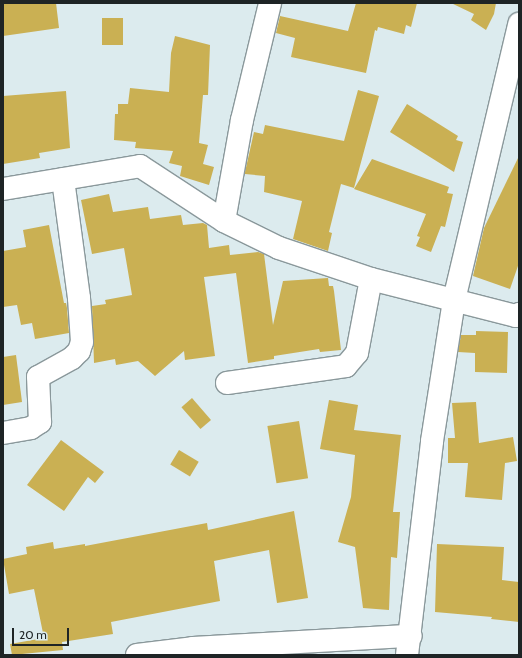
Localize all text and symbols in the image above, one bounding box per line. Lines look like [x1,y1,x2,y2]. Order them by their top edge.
scale bar [14,620,71,646]
text: 20 m [19,627,47,642]

